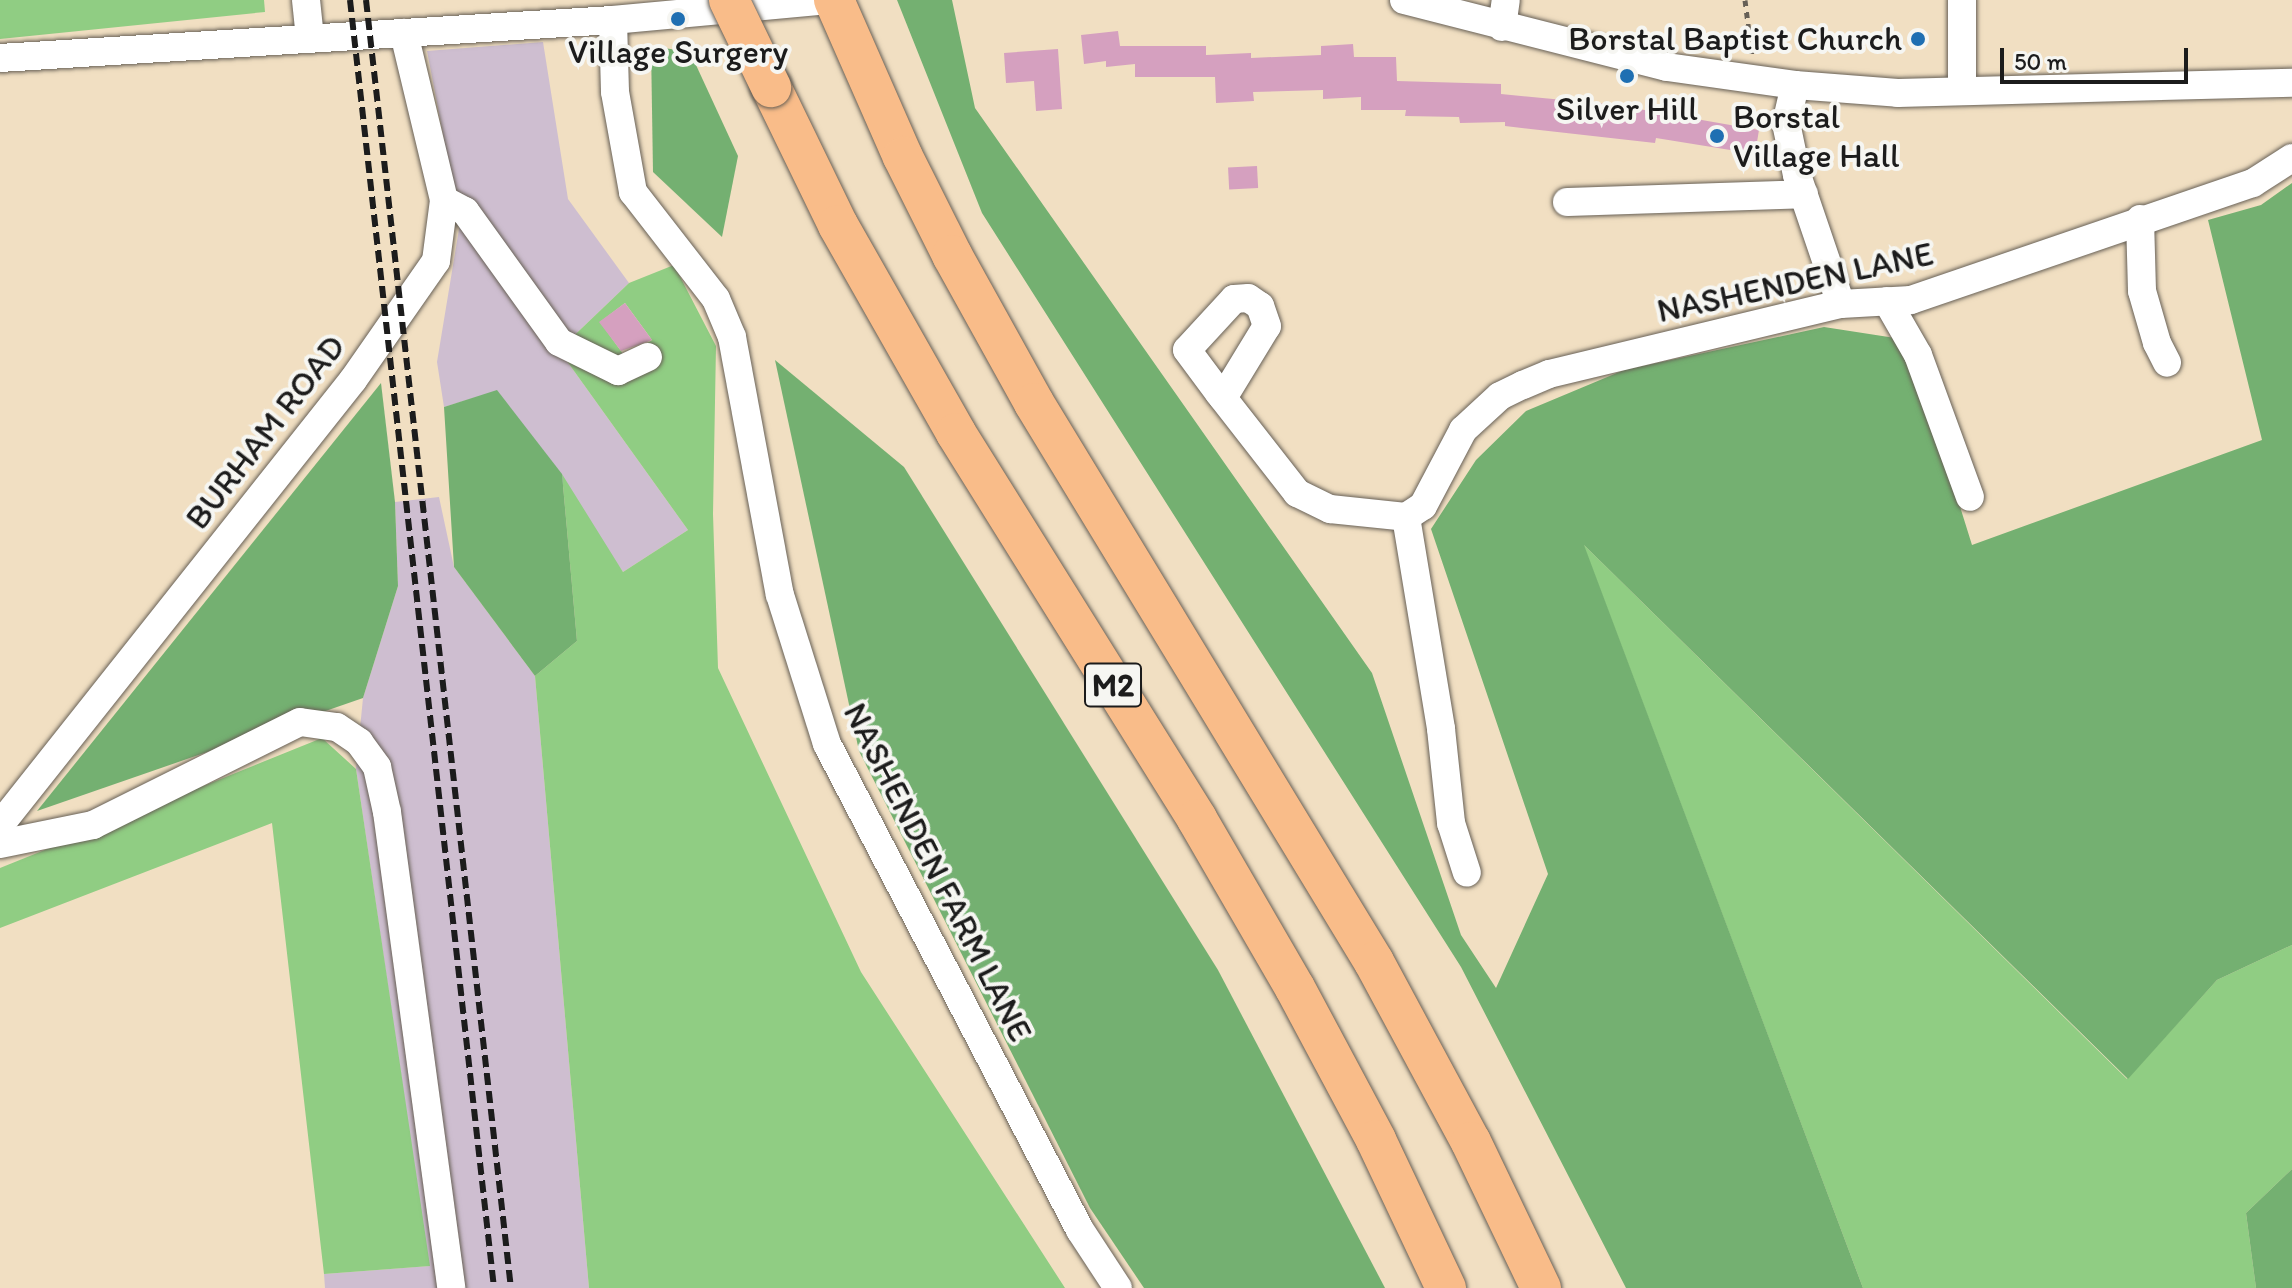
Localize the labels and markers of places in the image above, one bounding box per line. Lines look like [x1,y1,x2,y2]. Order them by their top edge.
marker: Village Surgery [669,10,687,28]
place label: Borstal Baptist Church [1566,19,1902,59]
marker: Borstal Baptist Church [1909,30,1927,48]
place label: Village Surgery [568,32,788,72]
marker: Silver Hill [1618,67,1636,85]
place label: Silver Hill [1556,89,1698,129]
place label: Borstal Village Hall [1733,96,1900,176]
marker: Borstal Village Hall [1708,127,1726,145]

